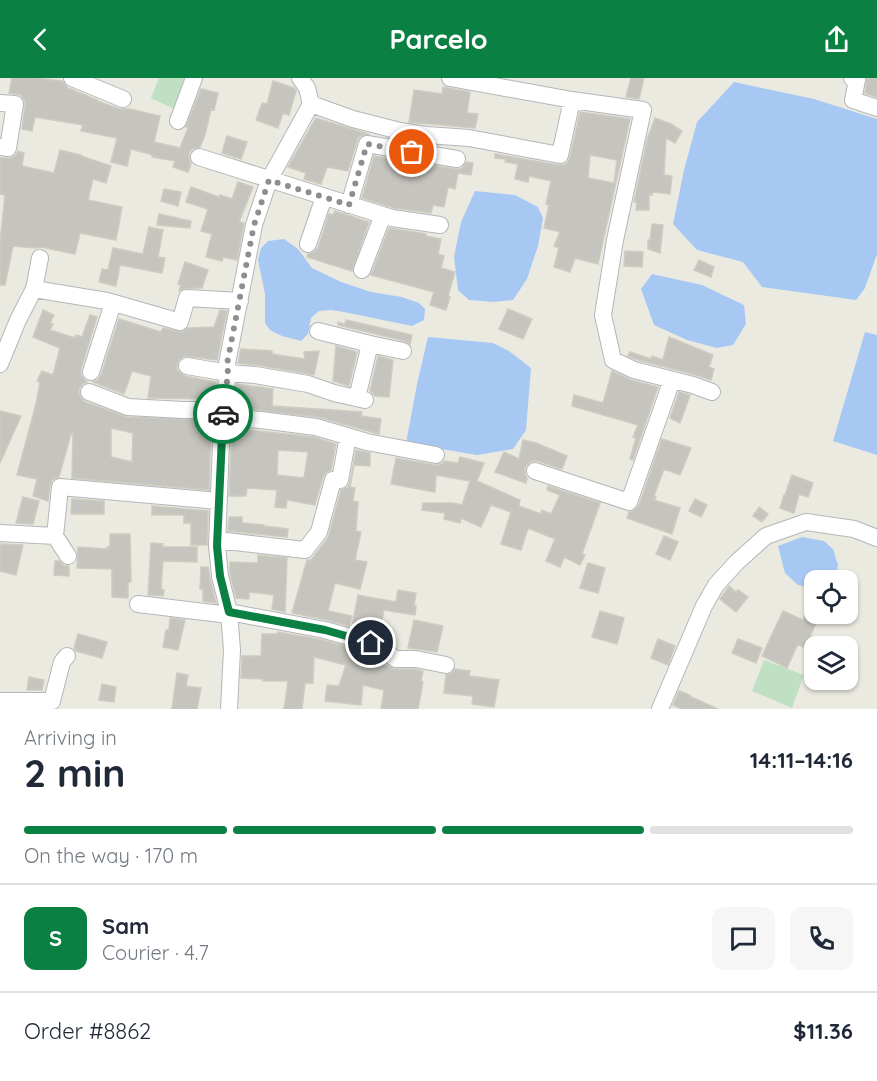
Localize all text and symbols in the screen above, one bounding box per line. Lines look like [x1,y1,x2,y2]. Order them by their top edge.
text: Parcelo [389,22,488,56]
icon: back [24,23,57,56]
icon: share [820,23,853,56]
pin [386,126,437,177]
icon: bag [395,135,428,168]
courier [193,384,253,444]
icon: car [207,398,240,431]
map controls [804,570,858,690]
button: locate [804,570,858,624]
pin [345,617,396,668]
icon: home [354,626,387,659]
button: layers [804,636,858,690]
text: Arriving in [24,725,117,750]
text: 14:11–14:16 [750,746,853,774]
text: 2 min [24,748,126,797]
text: On the way · 170 m [24,843,198,868]
button: chat [712,907,775,970]
button: phone [790,907,853,970]
text: Sam [102,912,149,940]
text: S [49,924,62,952]
text: Courier · 4.7 [102,940,209,965]
text: Order #8862 [24,1017,151,1045]
text: $11.36 [793,1017,853,1045]

